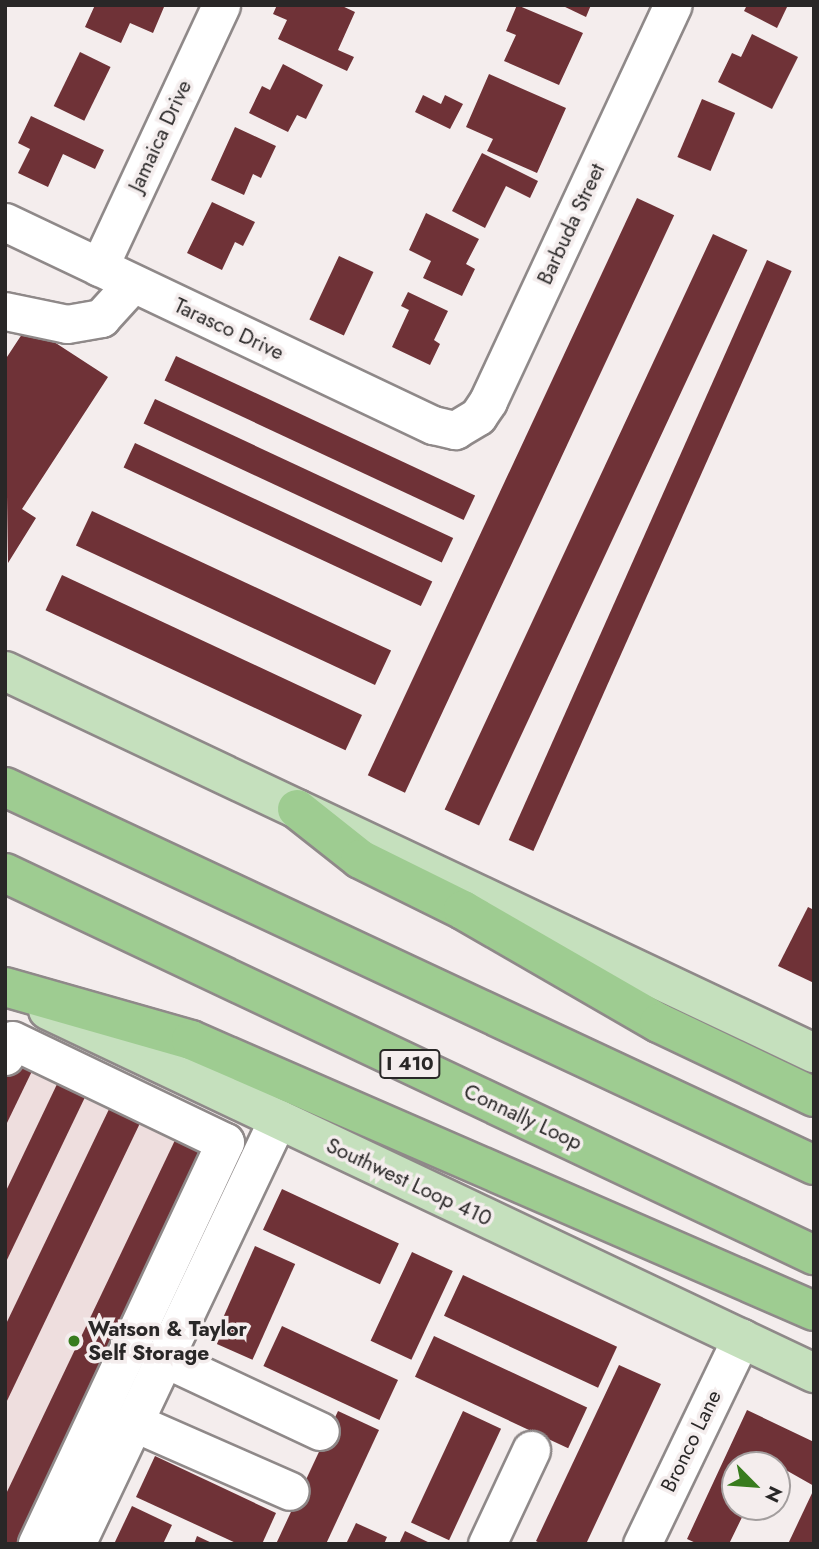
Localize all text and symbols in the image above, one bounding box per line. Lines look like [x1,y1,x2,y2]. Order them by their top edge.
street label: Jamaica Drive [123,76,197,196]
street label: Barbuda Street [532,160,610,288]
street label: Tarasco Drive [170,293,288,365]
road number: I 410 [378,1048,442,1080]
street label: Connally Loop [460,1079,586,1155]
street label: Southwest Loop 410 [322,1133,496,1231]
place label: Watson & Taylor Self Storage [88,1316,247,1366]
marker: Watson & Taylor Self Storage [66,1333,82,1349]
street label: Bronco Lane [656,1386,726,1496]
north arrow [721,1451,791,1521]
text: N [758,1482,789,1507]

